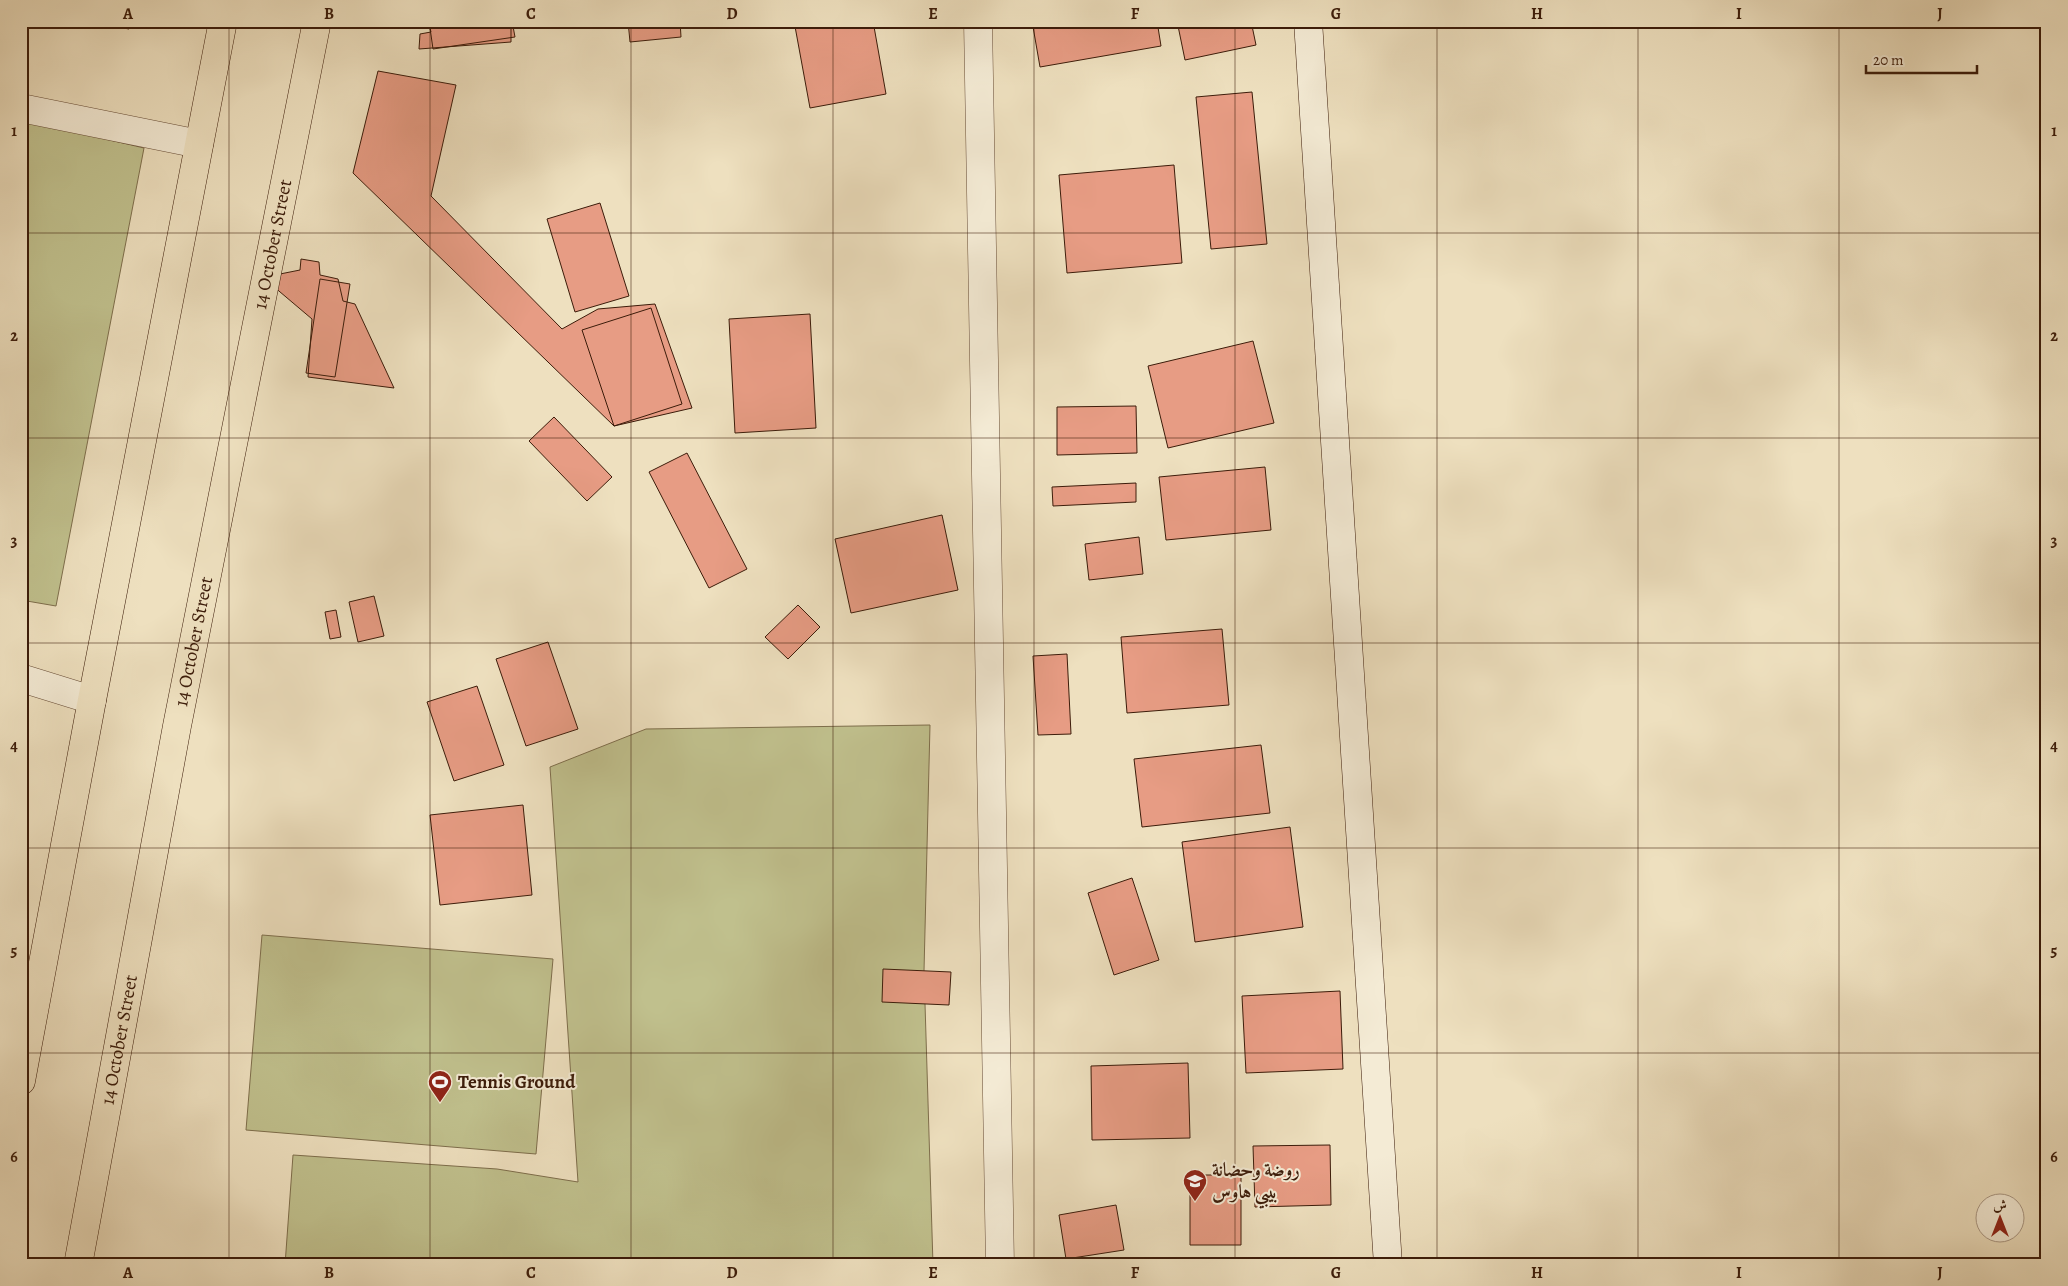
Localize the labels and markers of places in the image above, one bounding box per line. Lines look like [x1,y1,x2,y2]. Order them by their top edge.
sports icon: Tennis Ground [427,1069,453,1103]
place label: Tennis Ground [458,1069,576,1095]
place label: روضة وحضانة بيبي هاوس [1212,1157,1300,1209]
school or university icon: روضة وحضانة بيبي هاوس [1182,1168,1208,1202]

